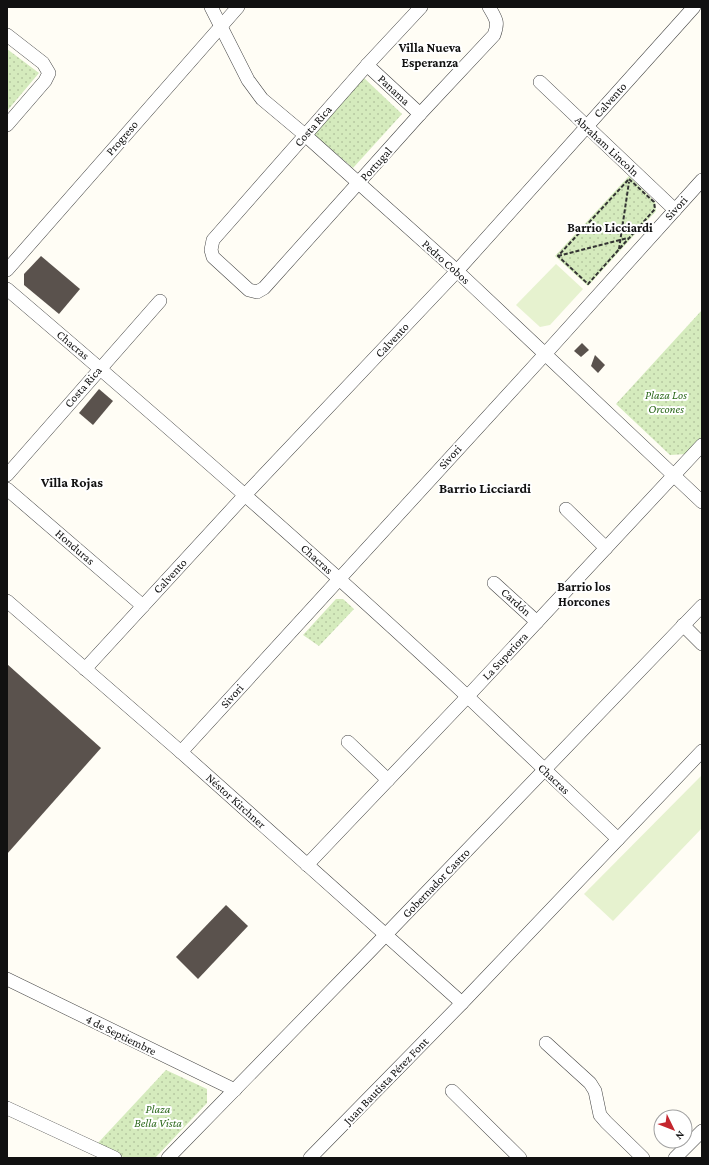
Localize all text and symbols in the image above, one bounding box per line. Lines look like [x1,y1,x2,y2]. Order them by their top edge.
district label: Villa Nueva Esperanza [398,40,462,70]
street label: Panama [375,72,413,109]
street label: Calvento [591,79,630,121]
street label: Costa Rica [291,102,335,149]
street label: Abraham Lincoln [572,113,642,180]
street label: Progreso [103,118,141,158]
street label: Portugal [357,144,395,184]
street label: Sivori [662,193,690,223]
district label: Barrio Licciardi [567,220,653,235]
street label: Pedro Cobos [419,237,473,287]
street label: Calvento [372,320,412,360]
street label: Chacras [54,327,92,363]
street label: Costa Rica [61,363,105,410]
park label: Plaza Los Orcones [645,388,687,416]
street label: Sivori [436,442,464,472]
district label: Villa Rojas [40,474,103,491]
district label: Barrio Licciardi [439,480,531,496]
street label: Honduras [53,526,98,568]
street label: Chacras [298,541,336,577]
street label: Calvento [150,556,190,596]
district label: Barrio los Horcones [557,579,611,609]
street label: Cardón [498,585,534,619]
street label: La Superiora [479,629,531,683]
street label: Sivori [218,681,246,711]
street label: Chacras [535,761,573,797]
street label: Néstor Kirchner [203,771,269,832]
street label: Gobernador Castro [399,845,473,921]
street label: 4 de Septiembre [83,1012,159,1058]
street label: Juan Bautista Pérez Font [340,1034,432,1128]
park label: Plaza Bella Vista [134,1102,182,1130]
north arrow [653,1109,693,1149]
text: N [673,1129,687,1143]

